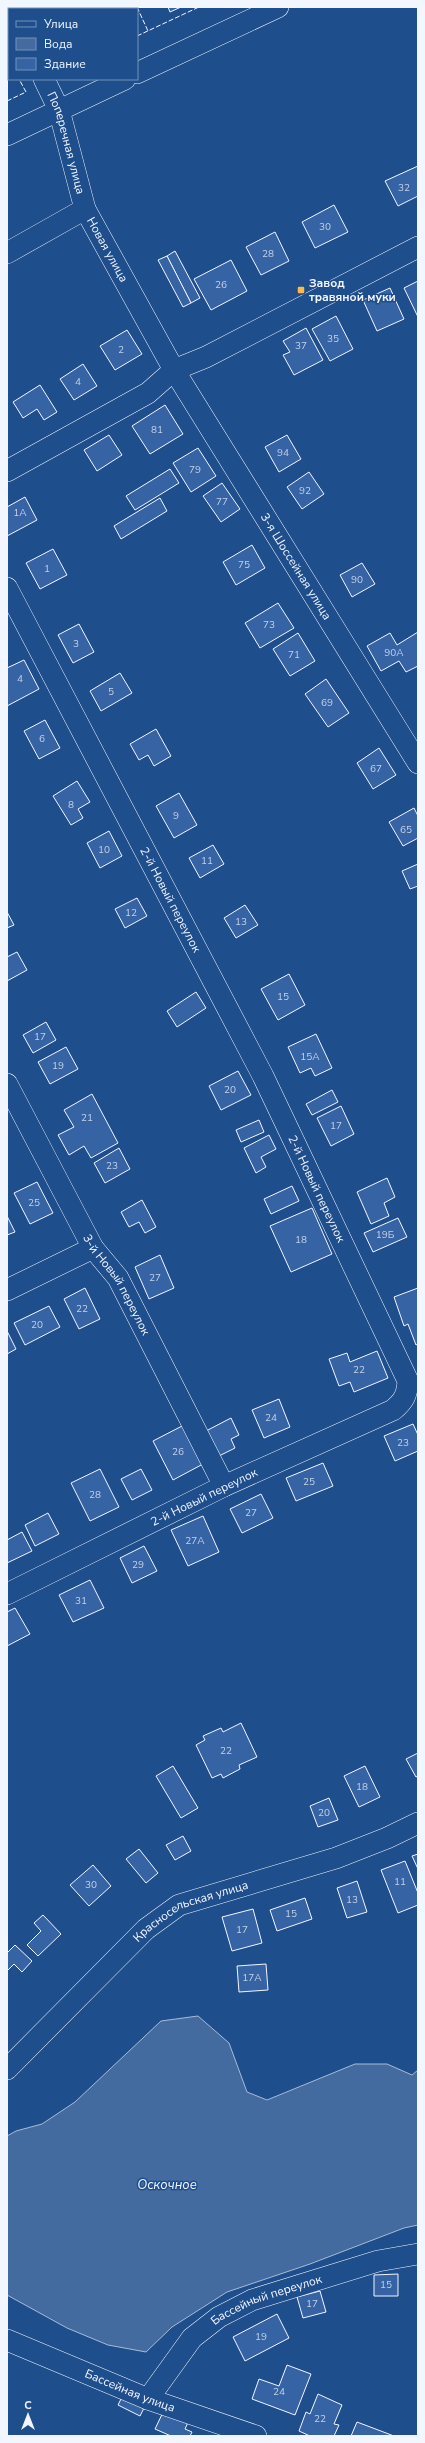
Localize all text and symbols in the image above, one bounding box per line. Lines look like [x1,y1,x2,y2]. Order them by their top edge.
legend [8,8,138,80]
text: Улица [43,16,78,32]
text: Вода [44,36,72,52]
text: Здание [44,56,86,72]
street label: Поперечная улица [43,89,89,196]
house number: 32 [398,181,410,195]
street label: Новая улица [83,214,132,285]
house number: 30 [319,220,331,234]
house number: 28 [262,247,274,261]
place label: Завод травяной муки [309,275,396,305]
house number: 26 [215,278,227,292]
marker: Завод травяной муки [296,285,306,295]
house number: 35 [327,332,339,346]
house number: 37 [295,339,307,353]
house number: 2 [118,343,124,357]
house number: 4 [75,375,81,389]
house number: 81 [151,423,163,437]
house number: 94 [277,446,289,460]
house number: 79 [189,463,201,477]
house number: 92 [299,484,311,498]
house number: 77 [216,495,228,509]
house number: 1А [13,506,27,520]
street label: 3-я Шоссейная улица [257,510,335,623]
house number: 75 [238,558,250,572]
house number: 1 [44,562,50,576]
house number: 90 [351,573,363,587]
house number: 73 [263,618,275,632]
house number: 3 [73,637,79,651]
house number: 90А [384,646,404,660]
house number: 71 [288,648,300,662]
house number: 4 [17,672,23,686]
house number: 5 [108,685,114,699]
house number: 69 [321,696,333,710]
house number: 6 [39,732,45,746]
house number: 67 [370,762,382,776]
house number: 8 [68,798,74,812]
house number: 9 [173,809,179,823]
house number: 65 [400,823,412,837]
house number: 10 [98,843,110,857]
street label: 2-й Новый переулок [136,844,205,956]
house number: 11 [201,854,213,868]
house number: 12 [125,906,137,920]
house number: 13 [235,915,247,929]
house number: 15 [277,990,289,1004]
house number: 17 [34,1030,46,1044]
house number: 15А [300,1050,320,1064]
house number: 19 [52,1059,64,1073]
house number: 20 [224,1083,236,1097]
house number: 21 [81,1111,93,1125]
house number: 17 [330,1119,342,1133]
street label: 2-й Новый переулок [284,1133,349,1246]
house number: 23 [106,1159,118,1173]
house number: 25 [28,1196,40,1210]
house number: 19Б [376,1228,395,1242]
street label: 3-й Новый переулок [79,1231,154,1339]
house number: 18 [295,1233,307,1247]
house number: 27 [149,1271,161,1285]
house number: 22 [76,1302,88,1316]
house number: 20 [31,1318,43,1332]
house number: 22 [353,1363,365,1377]
house number: 24 [265,1411,277,1425]
house number: 23 [397,1436,409,1450]
house number: 26 [172,1445,184,1459]
street label: 2-й Новый переулок [148,1464,261,1530]
house number: 25 [303,1475,315,1489]
house number: 28 [89,1488,101,1502]
house number: 27 [245,1506,257,1520]
house number: 27А [185,1534,205,1548]
house number: 29 [132,1558,144,1572]
house number: 31 [75,1594,87,1608]
house number: 22 [220,1744,232,1758]
house number: 18 [356,1780,368,1794]
house number: 20 [318,1806,330,1820]
house number: 11 [394,1875,406,1889]
street label: Красносельская улица [130,1877,250,1945]
house number: 30 [85,1878,97,1892]
house number: 13 [346,1893,358,1907]
house number: 15 [285,1907,297,1921]
house number: 17 [236,1923,248,1937]
house number: 17А [242,1971,262,1985]
water label: Оскочное [137,2176,197,2194]
street label: Бассейный переулок [207,2271,324,2329]
house number: 15 [380,2278,392,2292]
house number: 17 [306,2297,318,2311]
house number: 19 [255,2330,267,2344]
street label: Бассейная улица [82,2365,177,2416]
house number: 24 [273,2385,285,2399]
north arrow [8,2395,48,2435]
text: С [24,2398,32,2413]
house number: 22 [314,2412,326,2426]

